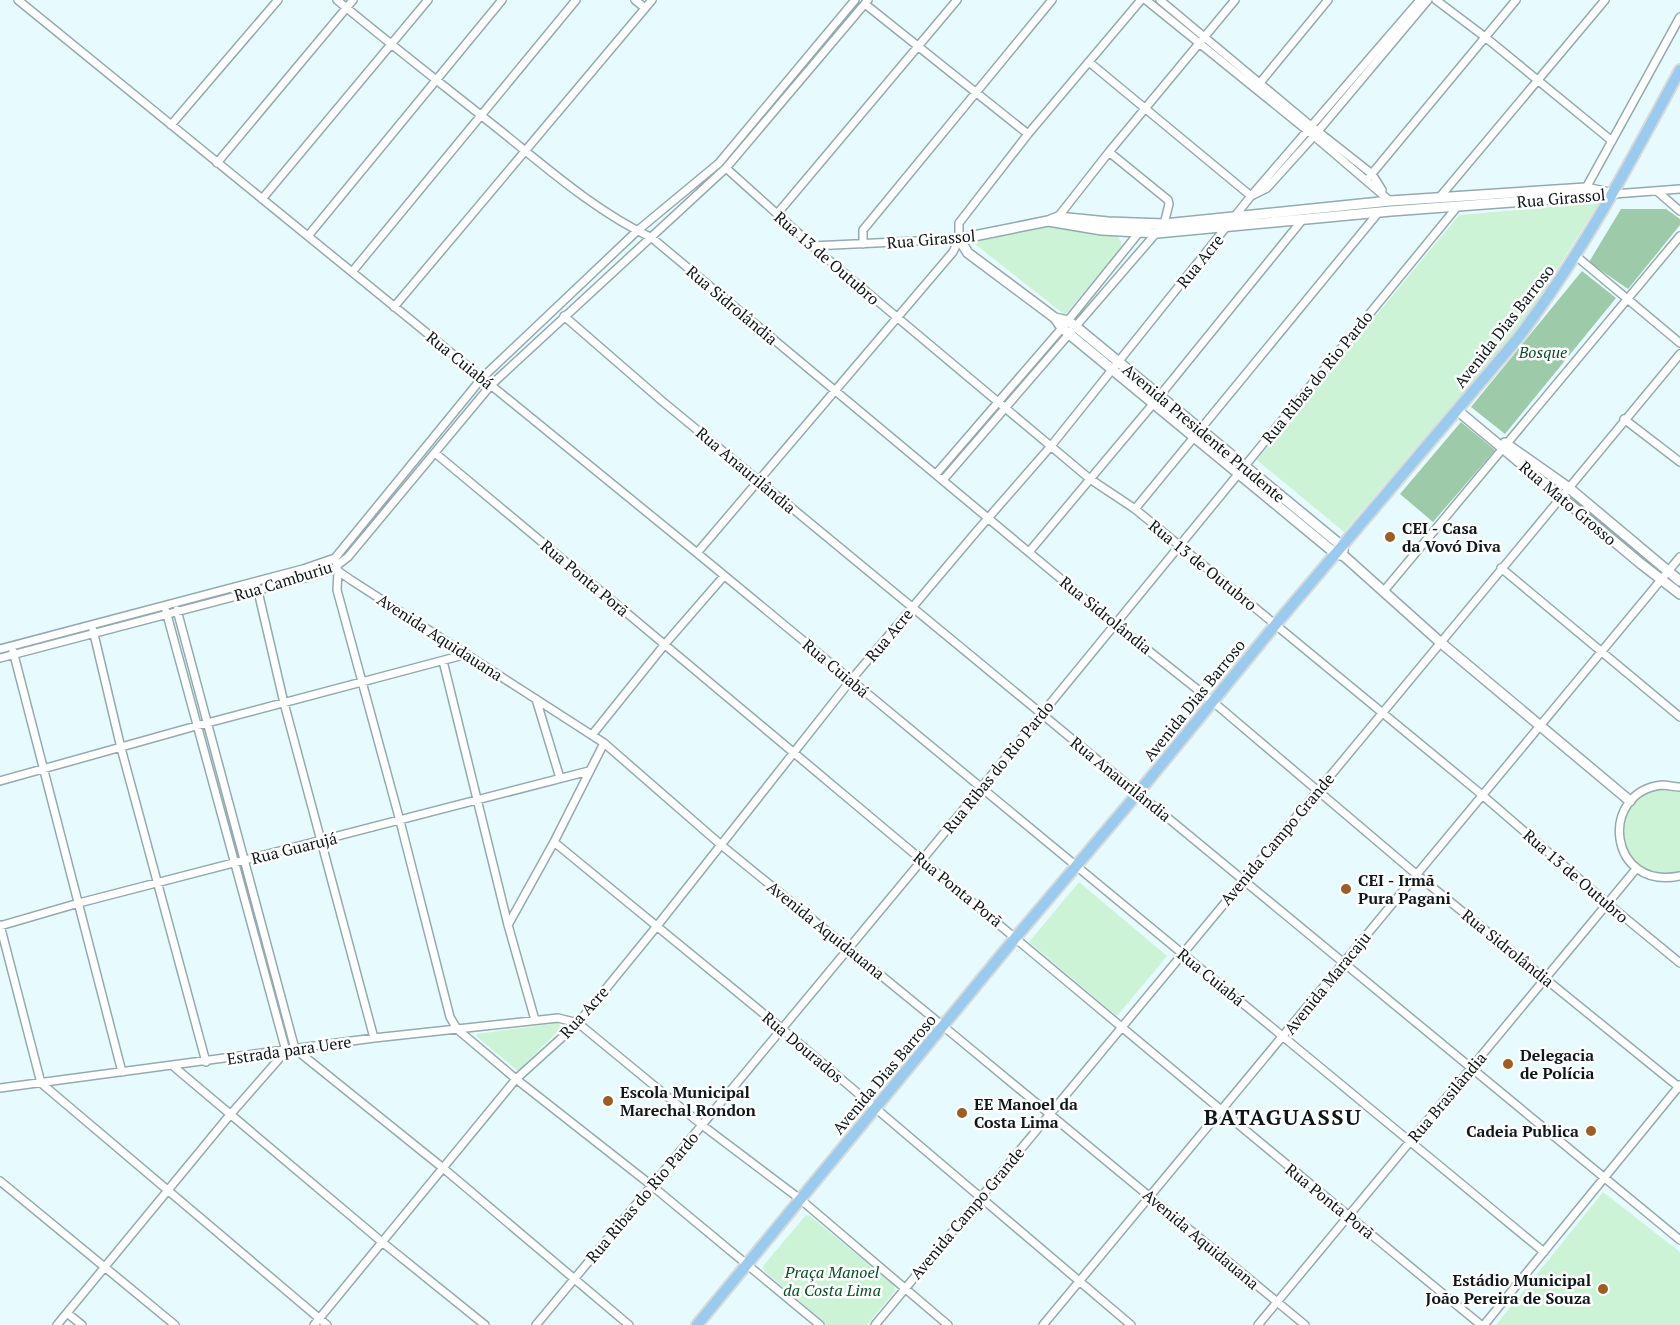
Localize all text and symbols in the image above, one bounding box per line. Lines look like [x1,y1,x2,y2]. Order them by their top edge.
street label: Rua Girassol [1516,183,1606,213]
street label: Rua 13 de Outubro [770,206,885,310]
street label: Rua Girassol [886,224,976,254]
street label: Rua Acre [1172,230,1228,292]
street label: Rua Sidrolândia [682,260,782,350]
street label: Avenida Dias Barroso [1449,260,1559,392]
street label: Rua Ribas do Rio Pardo [1257,306,1377,448]
street label: Rua Cuiabá [422,326,498,394]
park label: Bosque [1518,341,1567,363]
street label: Avenida Presidente Prudente [1118,358,1290,508]
street label: Rua Anaurilândia [691,422,801,518]
street label: Rua Mato Grosso [1515,456,1621,550]
street label: Rua 13 de Outubro [1144,515,1262,615]
place label: CEI - Casa da Vovó Diva [1402,517,1501,557]
marker: CEI - Casa da Vovó Diva [1383,530,1397,544]
street label: Rua Ponta Porã [536,535,634,621]
street label: Rua Camburiu [231,556,335,606]
street label: Rua Sidrolândia [1055,571,1157,659]
street label: Avenida Aquidauana [373,588,507,686]
street label: Rua Acre [860,604,918,666]
street label: Rua Cuiabá [798,634,874,702]
street label: Avenida Dias Barroso [1138,634,1250,765]
street label: Rua Ribas do Rio Pardo [938,696,1058,838]
street label: Rua Anaurilândia [1066,731,1176,827]
street label: Avenida Campo Grande [1215,768,1339,910]
street label: Rua 13 de Outubro [1519,824,1634,928]
street label: Rua Guarujá [249,827,339,869]
street label: Rua Ponta Porã [909,846,1007,932]
place label: CEI - Irmã Pura Pagani [1358,869,1451,909]
street label: Avenida Aquidauana [763,876,889,984]
marker: CEI - Irmã Pura Pagani [1339,882,1353,896]
street label: Rua Sidrolândia [1457,904,1559,992]
street label: Avenida Maracaju [1279,927,1375,1039]
street label: Rua Cuiabá [1173,943,1249,1011]
street label: Rua Acre [555,981,613,1043]
street label: Rua Dourados [758,1007,848,1087]
street label: Avenida Dias Barroso [827,1009,941,1139]
street label: Estrada para Uere [225,1030,353,1070]
place label: Delegacia de Polícia [1520,1044,1594,1084]
street label: Rua Brasilândia [1403,1047,1491,1147]
marker: Delegacia de Polícia [1501,1057,1515,1071]
place label: Escola Municipal Marechal Rondon [620,1081,756,1121]
place label: EE Manoel da Costa Lima [974,1093,1078,1133]
marker: Escola Municipal Marechal Rondon [601,1094,615,1108]
district label: BATAGUASSU [1204,1102,1362,1131]
marker: EE Manoel da Costa Lima [955,1106,969,1120]
place label: Cadeia Publica [1466,1120,1579,1142]
marker: Cadeia Publica [1584,1124,1598,1138]
street label: Rua Ribas do Rio Pardo [581,1127,703,1267]
street label: Avenida Campo Grande [905,1142,1029,1284]
street label: Rua Ponta Porã [1281,1158,1379,1244]
street label: Avenida Aquidauana [1138,1184,1264,1294]
park label: Praça Manoel da Costa Lima [783,1261,881,1301]
place label: Estádio Municipal João Pereira de Souza [1426,1269,1591,1309]
marker: Estádio Municipal João Pereira de Souza [1596,1282,1610,1296]

